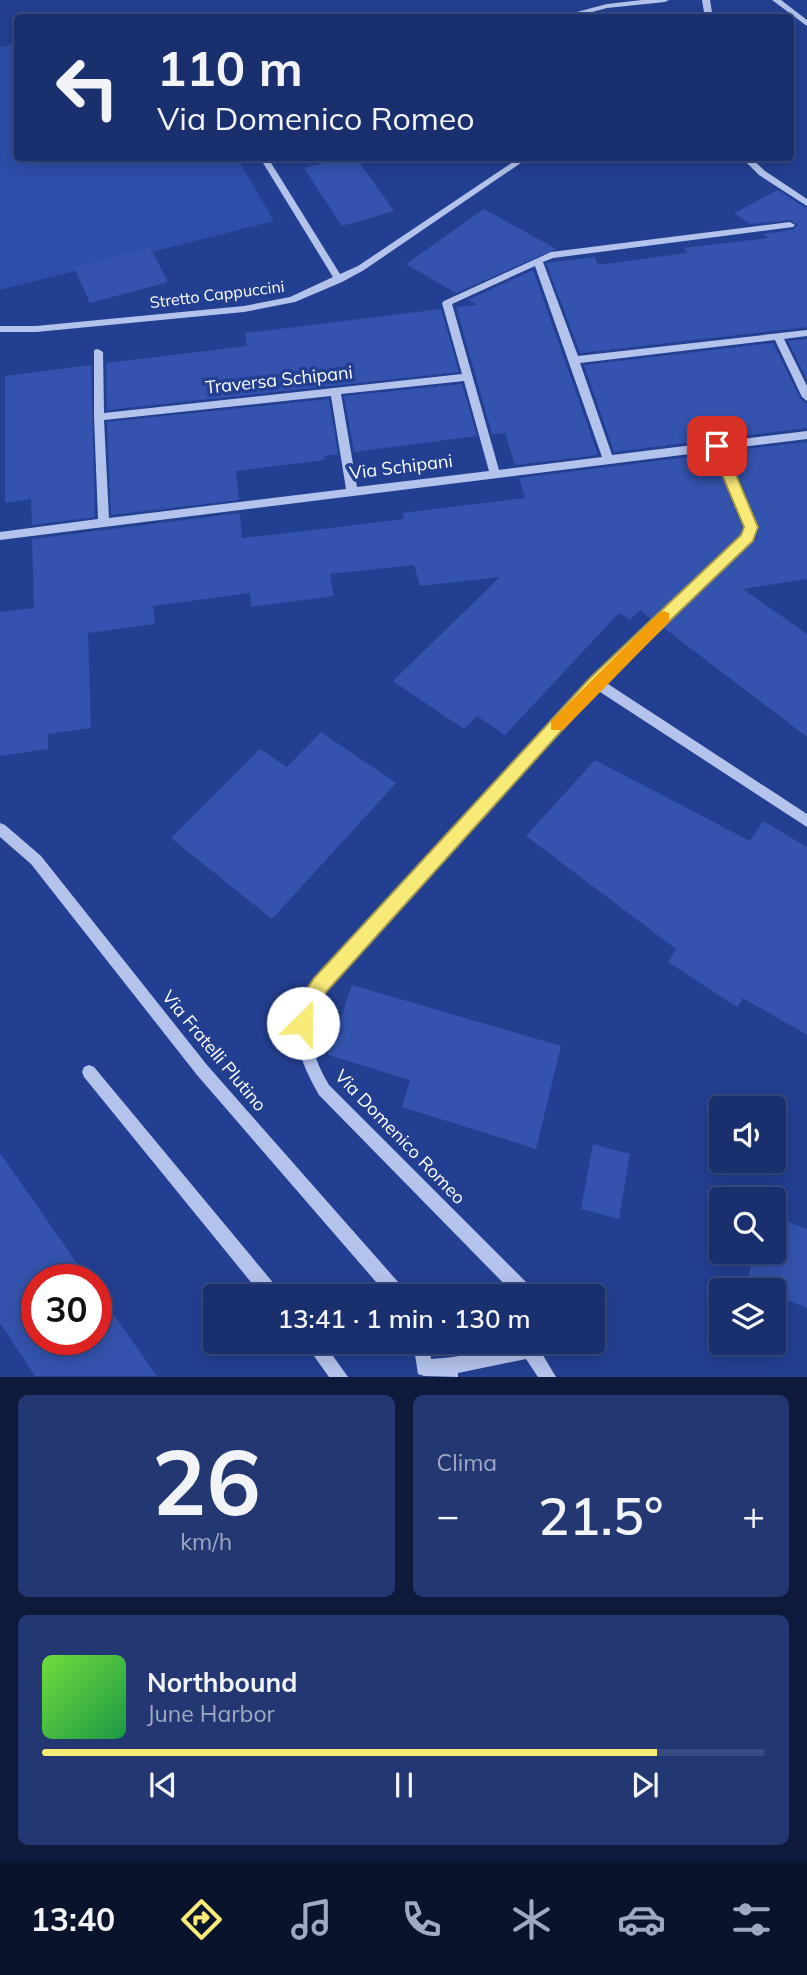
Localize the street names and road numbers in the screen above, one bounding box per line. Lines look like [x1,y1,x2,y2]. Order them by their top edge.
street label: Stretto Cappuccini [149,276,285,312]
street label: Traversa Schipani [204,360,354,399]
street label: Via Schipani [348,449,454,484]
street label: Via Fratelli Plutino [157,985,272,1116]
street label: Via Domenico Romeo [330,1064,471,1209]

